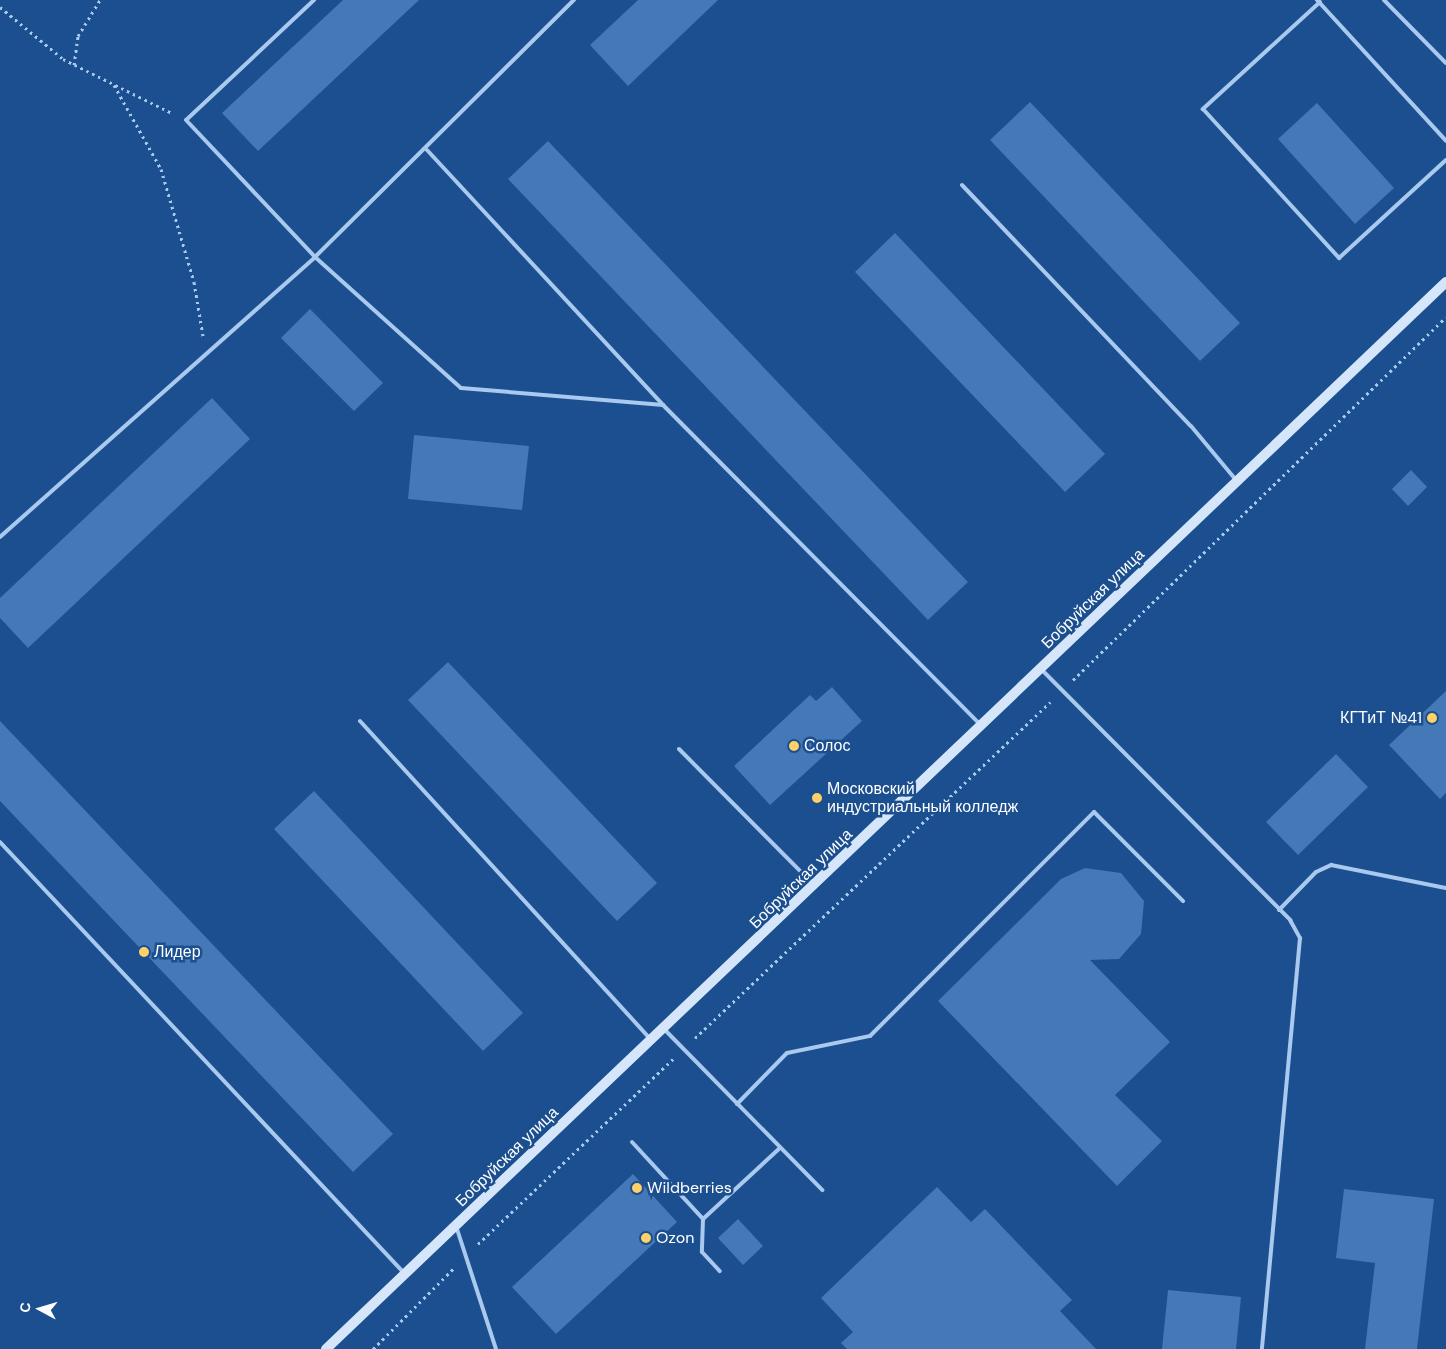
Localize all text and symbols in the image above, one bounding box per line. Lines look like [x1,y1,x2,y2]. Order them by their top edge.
street label: Бобруйская улица [1038,545,1148,653]
place label: КГТиТ №41 [1340,708,1422,728]
marker: КГТиТ №41 [1426,712,1438,724]
place label: Солос [804,736,851,756]
marker: Солос [788,740,800,752]
place label: Московский индустриальный колледж [827,779,1018,817]
marker: Московский индустриальный колледж [811,792,823,804]
street label: Бобруйская улица [746,825,856,933]
place label: Лидер [154,942,201,962]
marker: Лидер [138,946,150,958]
street label: Бобруйская улица [452,1103,562,1211]
place label: Wildberries [647,1178,732,1198]
marker: Wildberries [631,1182,643,1194]
place label: Ozon [656,1228,694,1248]
marker: Ozon [640,1232,652,1244]
north arrow [15,1284,65,1334]
text: С [16,1301,35,1313]

